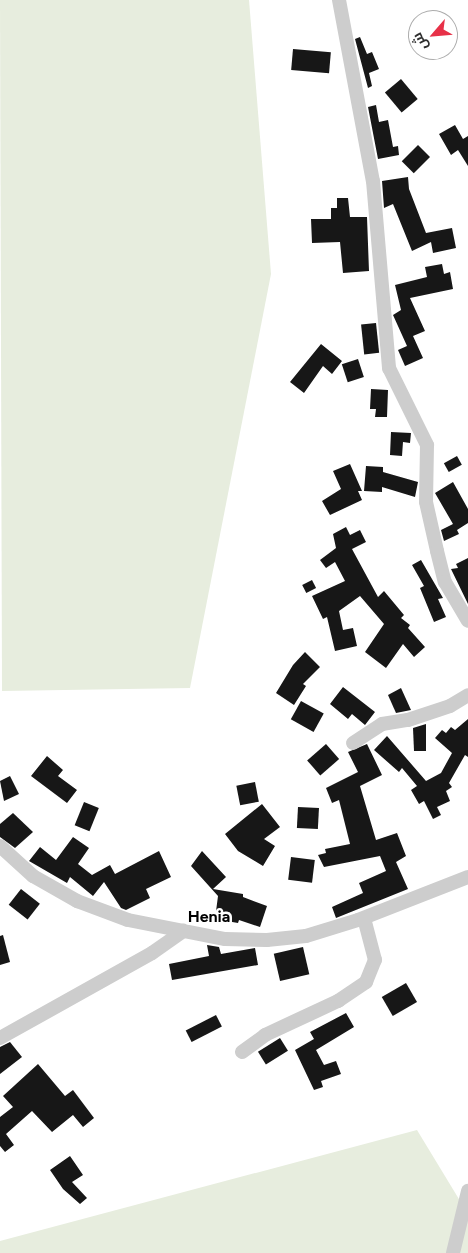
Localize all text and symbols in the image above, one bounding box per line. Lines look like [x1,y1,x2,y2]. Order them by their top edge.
north arrow [408,10,458,60]
text: ش [408,30,432,53]
district label: Henia [188,907,230,927]

